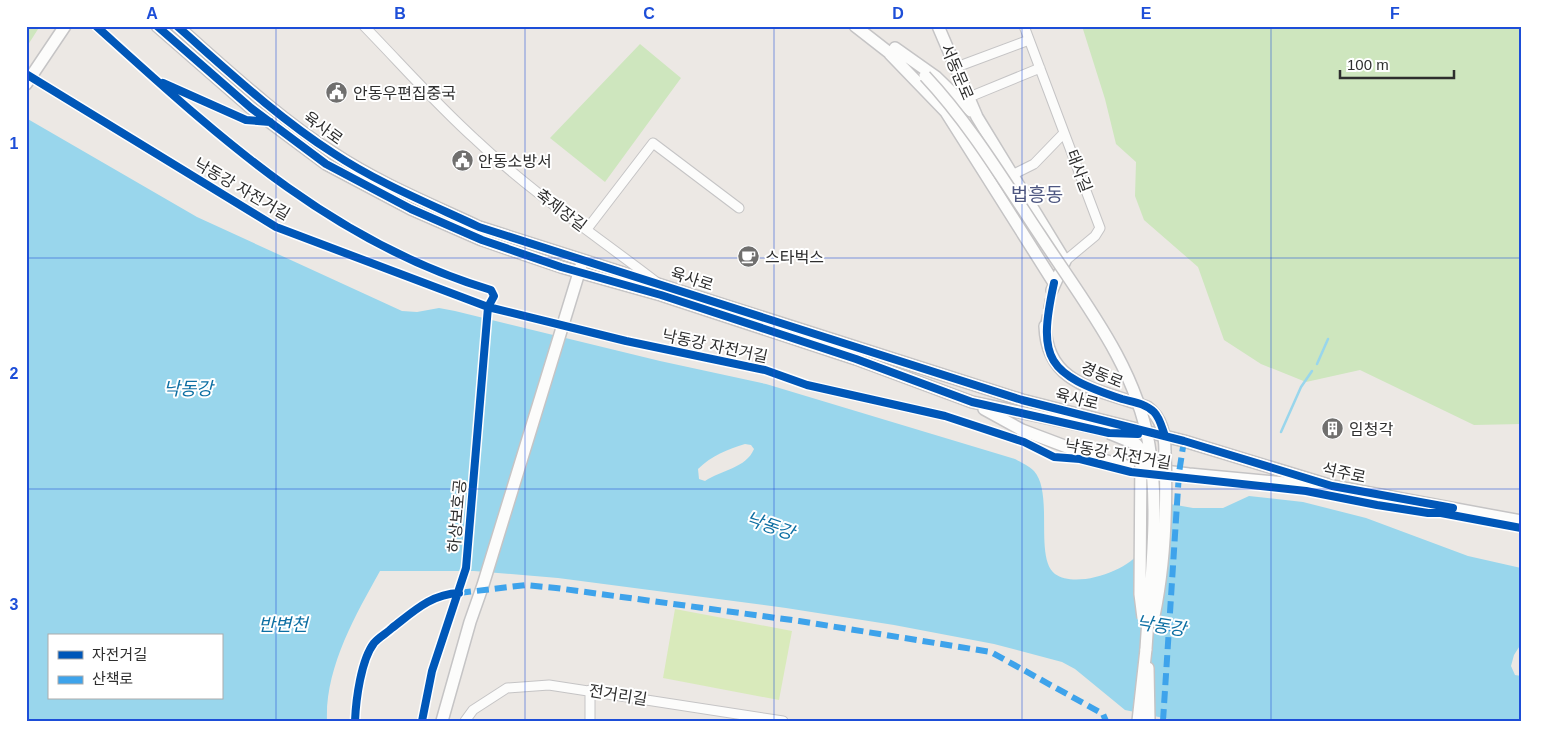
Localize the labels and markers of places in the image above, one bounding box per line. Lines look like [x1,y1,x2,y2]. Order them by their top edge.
public building icon: 안동우편집중국 [325,81,349,105]
place label: 안동우편집중국 [353,85,456,102]
public building icon: 안동소방서 [450,149,474,173]
place label: 안동소방서 [478,153,552,170]
cafe icon: 스타벅스 [737,245,761,269]
place label: 스타벅스 [765,249,824,266]
building icon: 임청각 [1321,417,1345,441]
place label: 임청각 [1349,421,1393,438]

